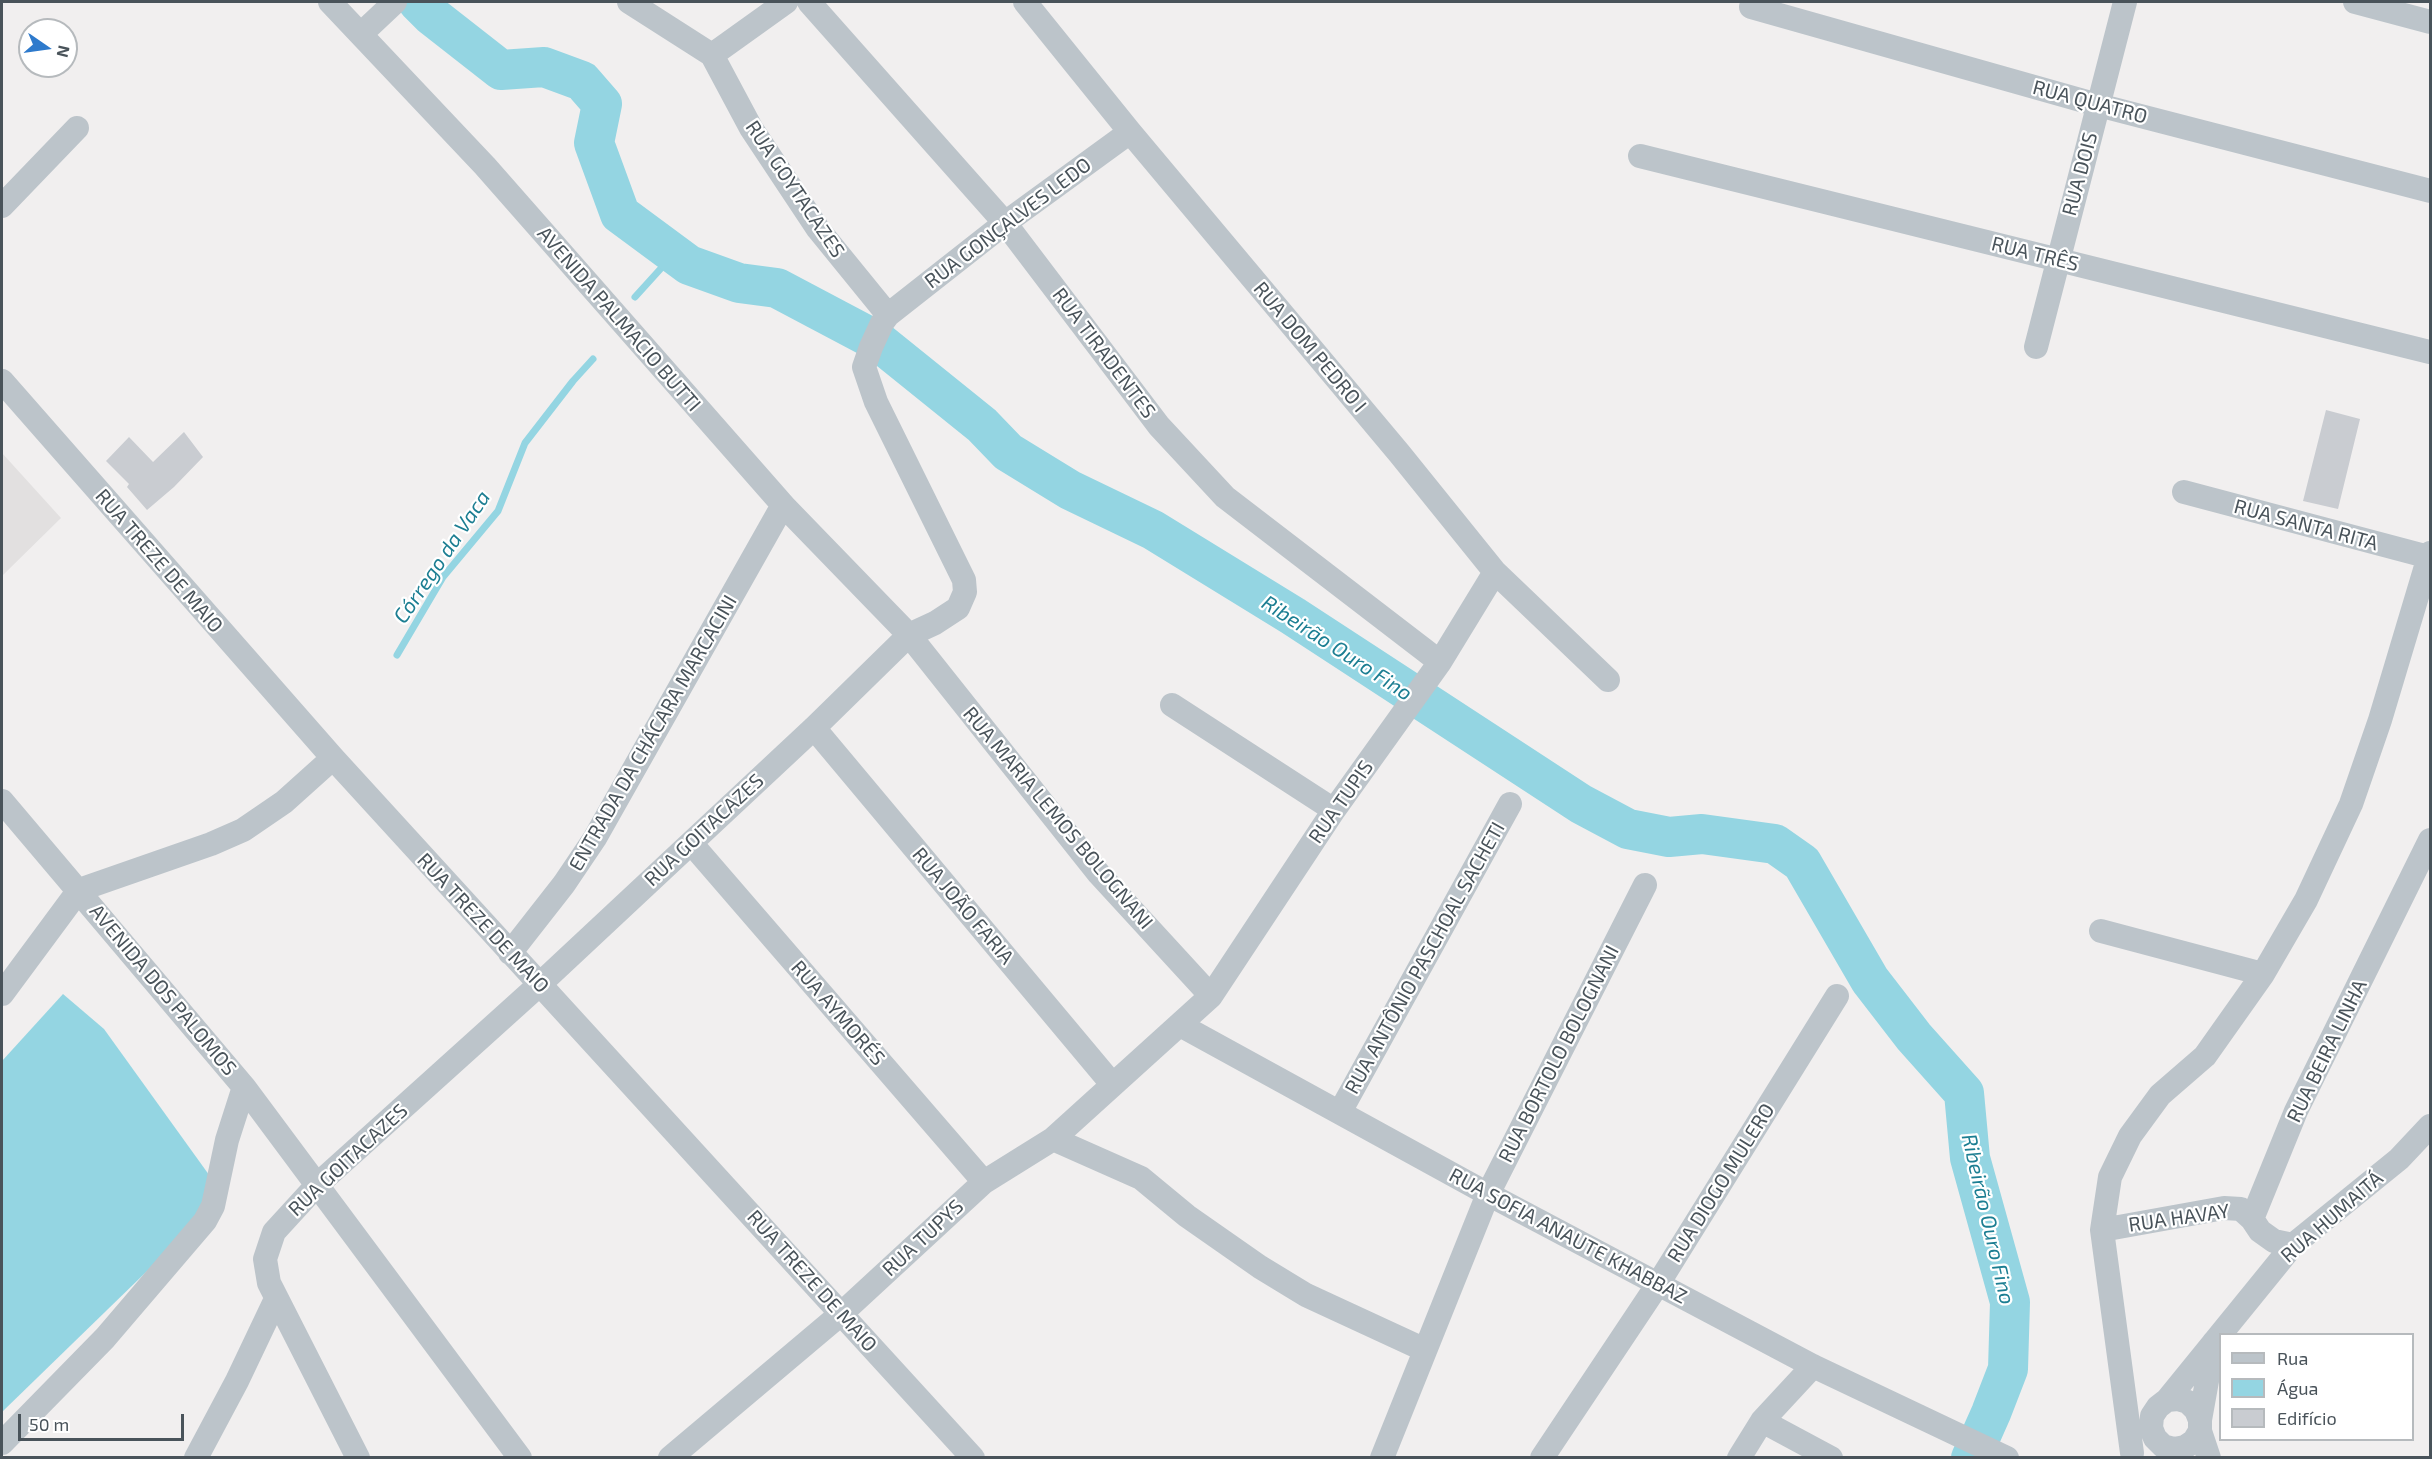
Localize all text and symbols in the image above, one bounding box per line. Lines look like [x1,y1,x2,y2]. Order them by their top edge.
north arrow [18,18,78,78]
text: N [54,44,75,59]
street label: RUA QUATRO [2030,75,2150,129]
street label: RUA GOYTACAZES [740,116,850,262]
street label: RUA DOIS [2057,130,2103,218]
street label: RUA GONÇALVES LEDO [920,153,1096,293]
street label: AVENIDA PALMACIO BUTTI [532,222,706,416]
street label: RUA TRÊS [1989,232,2081,276]
street label: RUA DOM PEDRO I [1248,277,1372,417]
street label: RUA TIRADENTES [1047,283,1161,423]
street label: RUA TREZE DE MAIO [90,484,228,638]
water label: Córrego da Vaca [388,486,496,628]
street label: RUA SANTA RITA [2231,494,2381,556]
water label: Ribeirão Ouro Fino [1257,590,1417,706]
street label: ENTRADA DA CHÁCARA MARCACINI [564,591,742,875]
street label: RUA MARIA LEMOS BOLOGNANI [958,702,1158,934]
street label: RUA TUPIS [1304,756,1378,848]
street label: RUA GOITACAZES [639,769,769,891]
street label: RUA ANTÔNIO PASCHOAL SACHETI [1340,818,1510,1098]
street label: RUA JOÃO FARIA [907,843,1019,969]
street label: RUA TREZE DE MAIO [412,848,554,998]
street label: AVENIDA DOS PALOMOS [84,900,242,1080]
street label: RUA BORTOLO BOLOGNANI [1494,941,1624,1167]
street label: RUA AYMORÉS [786,956,890,1070]
street label: RUA BEIRA LINHA [2282,976,2372,1126]
street label: RUA GOITACAZES [283,1099,413,1221]
street label: RUA DIOGO MULERO [1662,1099,1780,1267]
water label: Ribeirão Ouro Fino [1956,1131,2020,1307]
street label: RUA SOFIA ANAUTE KHABBAZ [1445,1163,1691,1309]
street label: RUA HUMAITÁ [2276,1166,2388,1268]
street label: RUA TUPYS [878,1195,968,1281]
street label: RUA HAVAY [2127,1199,2231,1237]
street label: RUA TREZE DE MAIO [742,1205,882,1357]
legend [2219,1333,2414,1441]
text: Rua [2277,1347,2308,1369]
text: Água [2277,1377,2318,1399]
scale bar [21,1402,188,1440]
text: Edifício [2277,1407,2337,1429]
text: 50 m [29,1413,69,1435]

